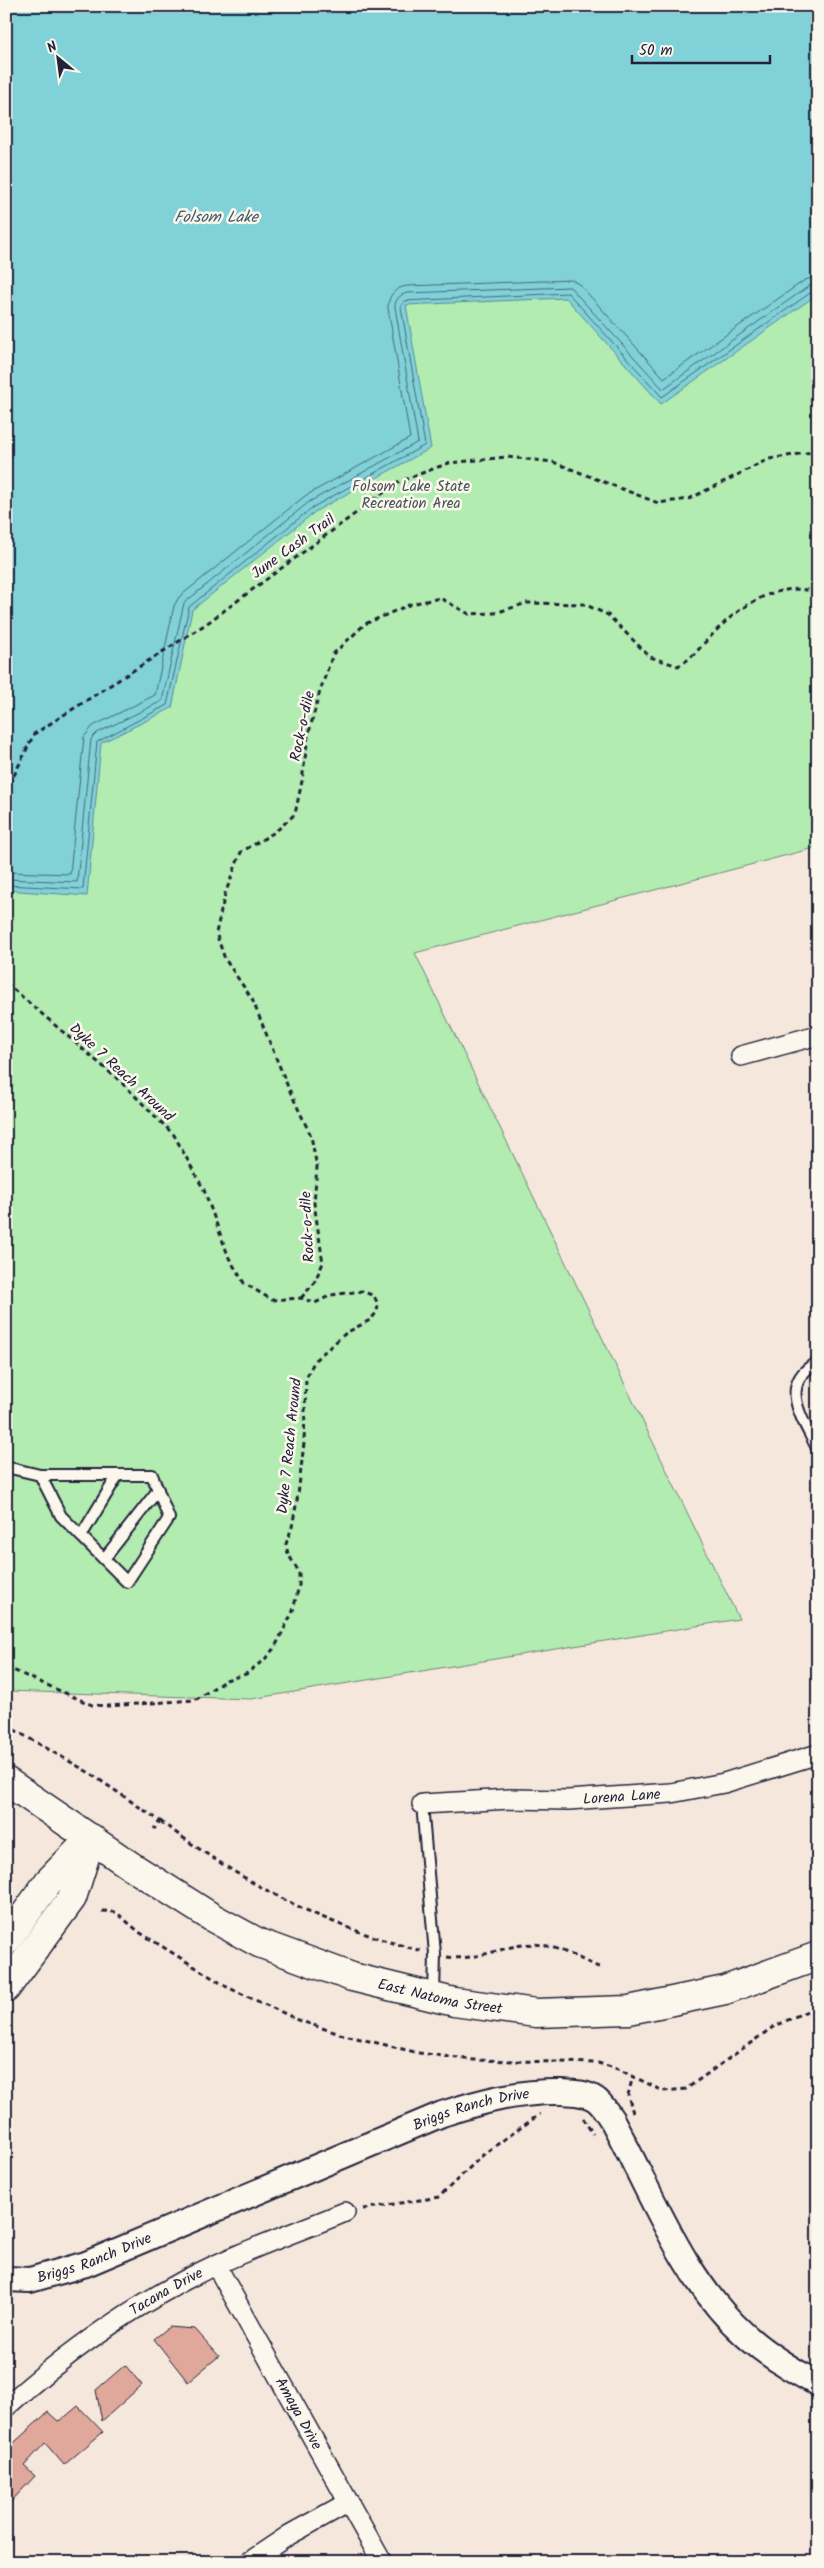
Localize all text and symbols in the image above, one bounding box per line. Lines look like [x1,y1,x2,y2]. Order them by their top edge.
north arrow [32,32,82,82]
scale bar [632,32,769,64]
text: N [43,36,62,59]
text: 50 m [639,39,673,63]
water label: Folsom Lake [174,205,260,230]
park label: Folsom Lake State Recreation Area [352,475,470,516]
street label: June Cash Trail [247,508,341,586]
street label: Rock-o-dile [284,689,322,764]
street label: Dyke 7 Reach Around [63,1017,180,1128]
street label: Rock-o-dile [294,1190,322,1263]
street label: Dyke 7 Reach Around [271,1377,309,1515]
street label: Lorena Lane [582,1783,662,1812]
street label: East Natoma Street [375,1973,504,2021]
street label: Briggs Ranch Drive [409,2082,531,2138]
street label: Briggs Ranch Drive [34,2227,156,2290]
street label: Tacana Drive [125,2262,208,2323]
street label: Amaya Drive [268,2373,328,2455]

